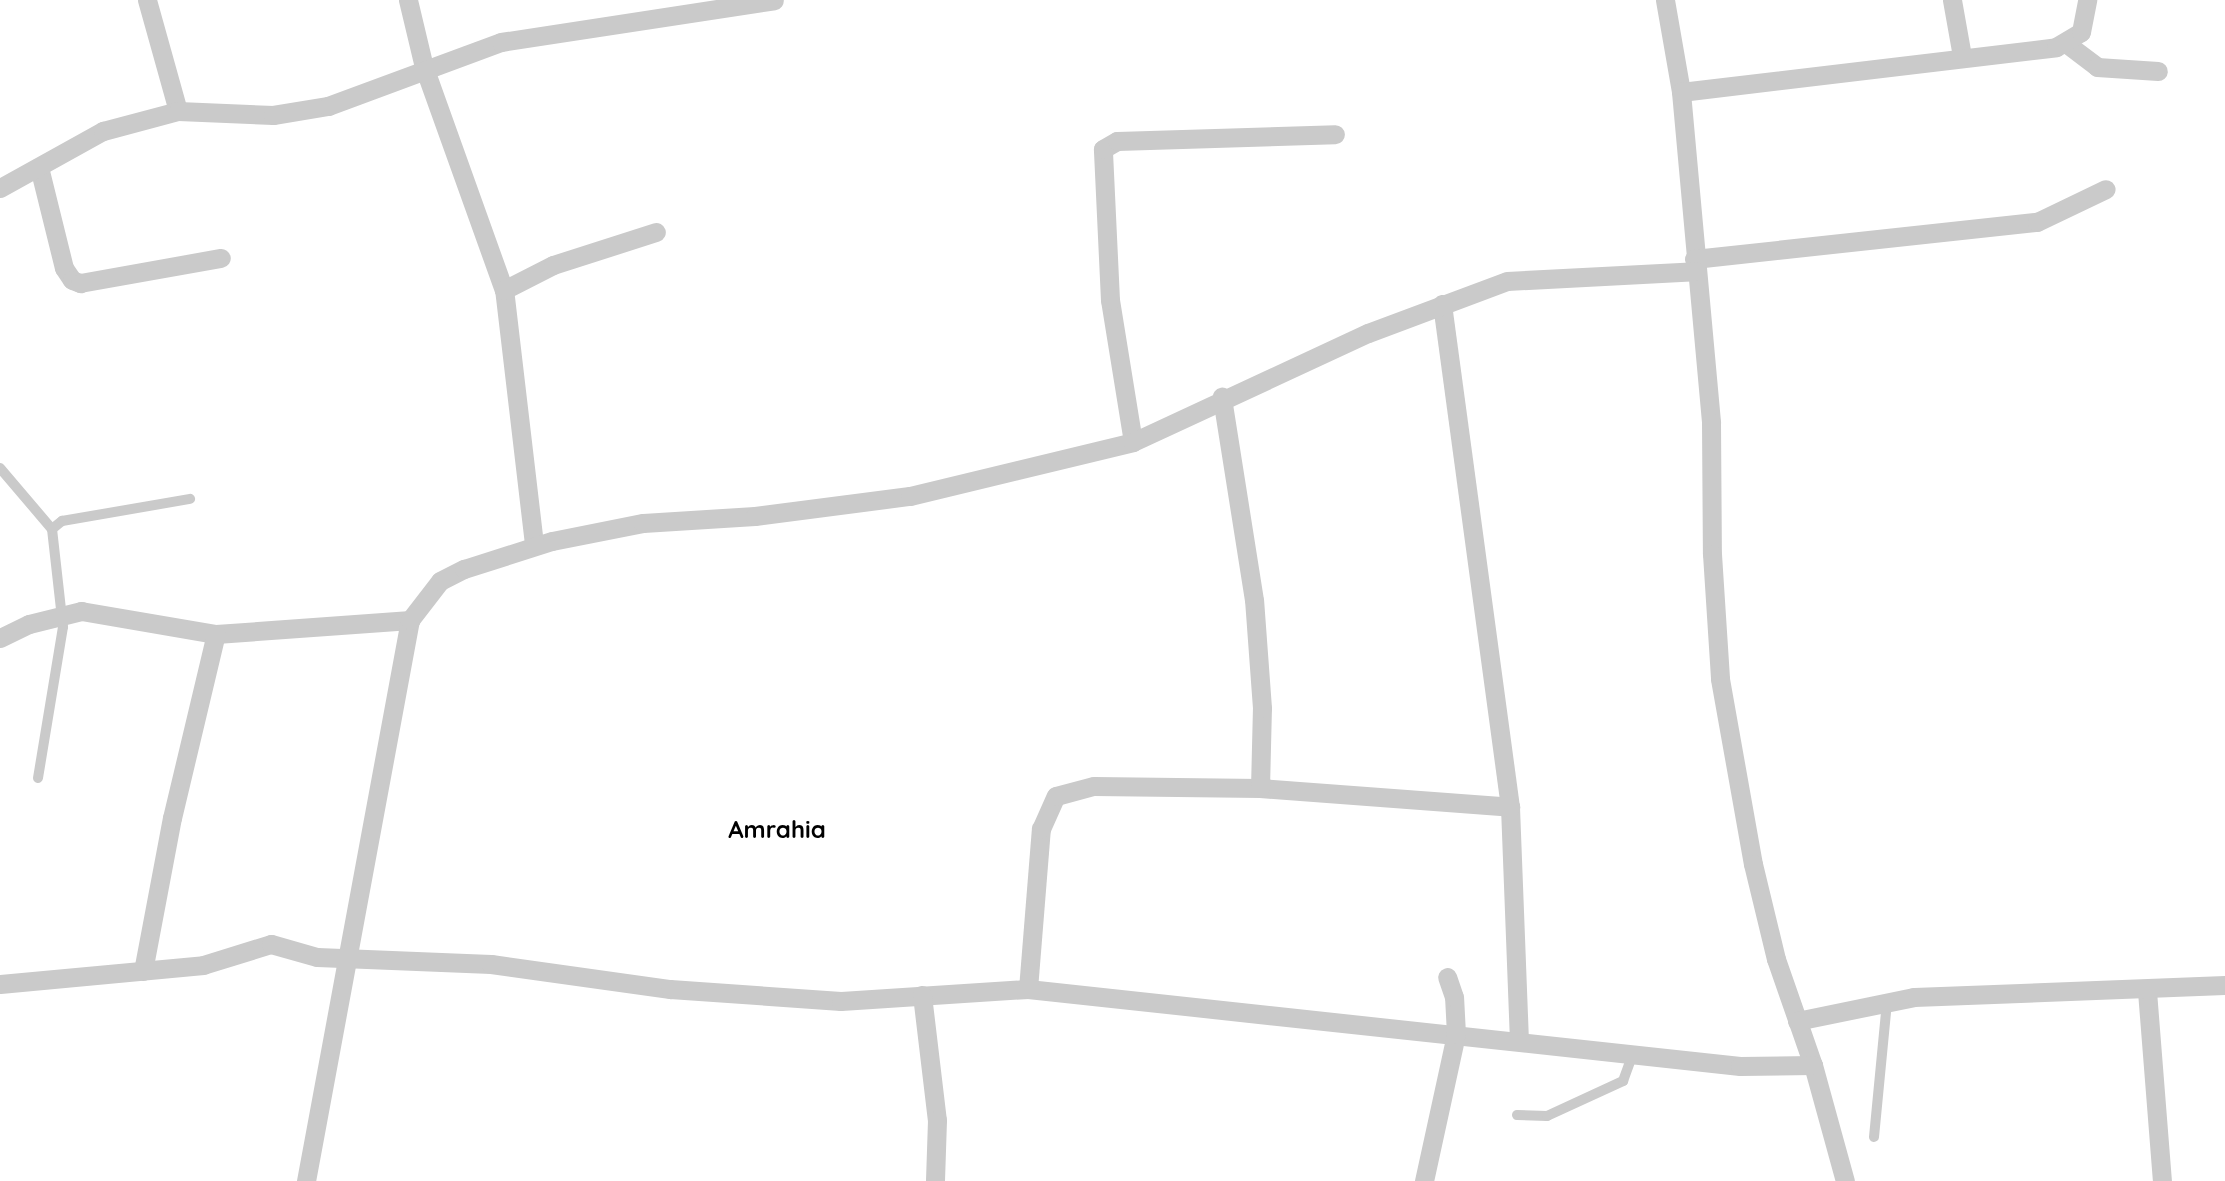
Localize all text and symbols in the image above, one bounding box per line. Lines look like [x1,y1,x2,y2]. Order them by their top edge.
district label: Amrahia [728,816,826,844]

